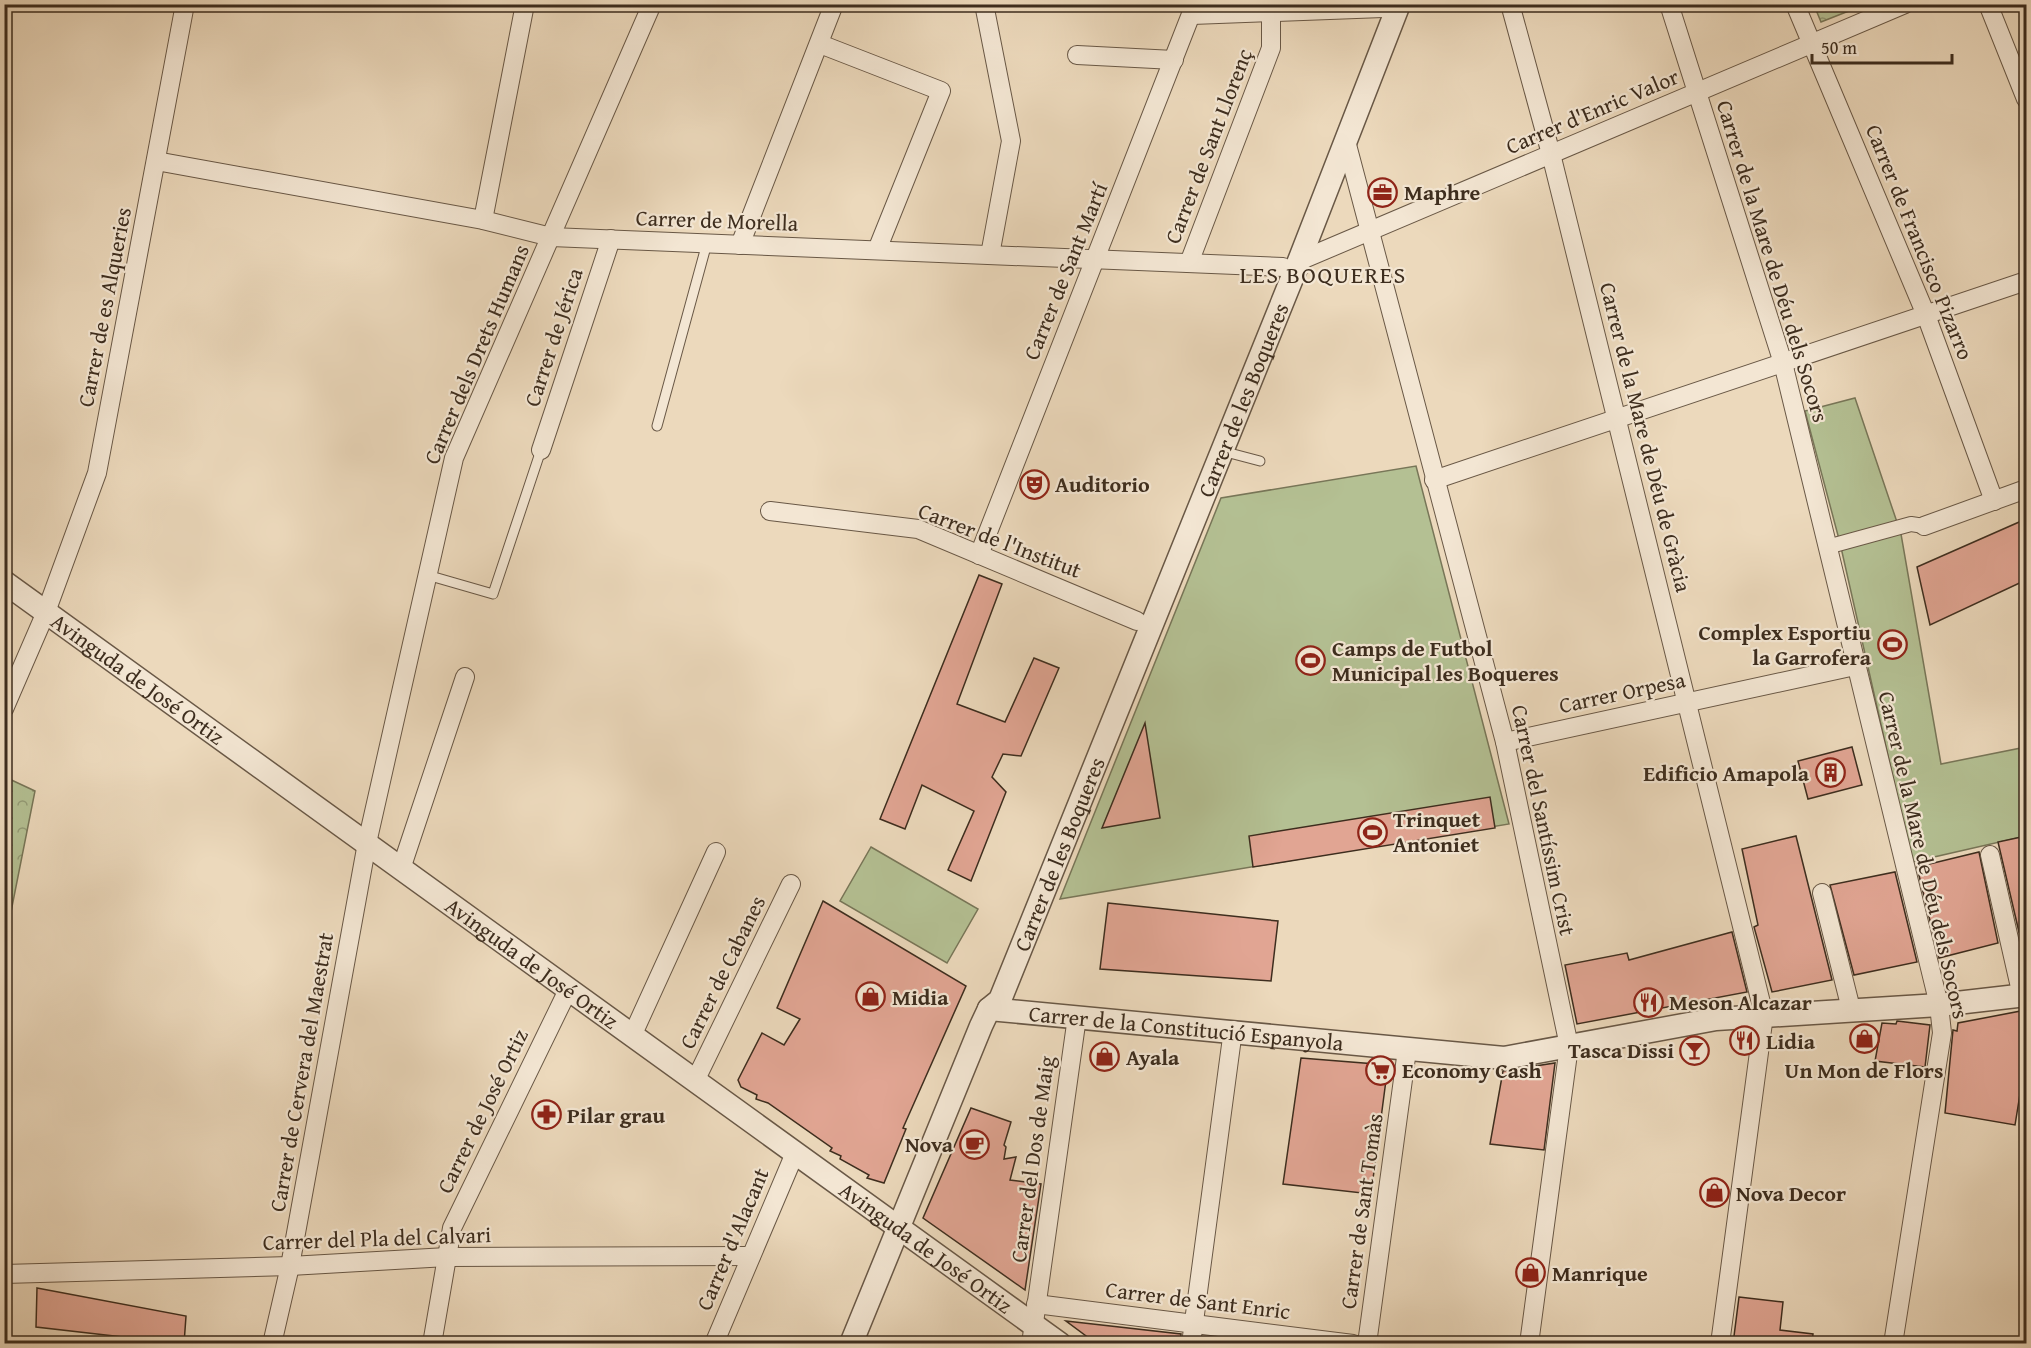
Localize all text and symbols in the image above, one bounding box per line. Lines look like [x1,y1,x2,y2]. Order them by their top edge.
scale bar [1812,27,1952,65]
text: 50 m [1821,34,1857,61]
street label: Carrer de Sant Llorenç [1156,44,1260,248]
street label: Carrer d'Enric Valor [1501,60,1683,162]
street label: Carrer de la Mare de Déu dels Socors [1709,96,1837,426]
street label: Carrer de Francisco Pizarro [1858,120,1982,364]
office icon: Maphre [1367,176,1399,208]
place label: Maphre [1404,176,1480,208]
street label: Carrer de Sant Martí [1015,177,1116,365]
street label: Carrer de Morella [635,201,799,239]
street label: Carrer de es Alqueries [69,204,139,410]
street label: Carrer dels Drets Humans [415,239,537,469]
district label: LES BOQUERES [1239,257,1407,292]
street label: Carrer de Jérica [516,263,591,410]
street label: Carrer de la Mare de Déu de Gràcia [1592,279,1700,596]
street label: Carrer de les Boqueres [1189,298,1296,502]
theatre icon: Auditorio [1018,468,1050,500]
place label: Auditorio [1055,468,1150,500]
street label: Carrer de l'Institut [914,494,1086,586]
street label: Avinguda de José Ortiz [45,605,231,752]
place label: Complex Esportiu la Garrofera [1698,616,1872,673]
sports icon: Complex Esportiu la Garrofera [1876,629,1908,661]
place label: Camps de Futbol Municipal les Boqueres [1332,632,1559,689]
sports icon: Camps de Futbol Municipal les Boqueres [1295,645,1327,677]
street label: Carrer Orpesa [1556,663,1689,721]
street label: Carrer de la Mare de Déu dels Socors [1871,688,1977,1022]
street label: Carrer del Santíssim Crist [1504,702,1584,939]
street label: Carrer de les Boqueres [1005,752,1113,956]
place label: Edificio Amapola [1643,757,1810,789]
building icon: Edificio Amapola [1814,757,1846,789]
place label: Trinquet Antoniet [1393,803,1481,860]
sports icon: Trinquet Antoniet [1356,816,1388,848]
street label: Avinguda de José Ortiz [439,889,625,1037]
street label: Carrer de Cabanes [671,890,773,1054]
street label: Carrer de Cervera del Maestrat [261,930,341,1214]
shop icon: Midia [855,981,887,1013]
place label: Midia [892,981,949,1013]
restaurant icon: Meson Alcazar [1632,986,1664,1018]
place label: Meson Alcazar [1669,986,1812,1018]
street label: Carrer de la Constitució Espanyola [1027,997,1345,1059]
shop icon: Un Mon de Flors [1848,1022,1880,1054]
street label: Carrer de José Ortiz [428,1023,536,1199]
restaurant icon: Lidia [1729,1025,1761,1057]
place label: Lidia [1766,1025,1816,1057]
place label: Tasca Dissi [1568,1034,1674,1066]
bar icon: Tasca Dissi [1679,1034,1711,1066]
shop icon: Ayala [1089,1041,1121,1073]
place label: Ayala [1126,1041,1180,1073]
street label: Carrer del Dos de Maig [1002,1054,1062,1264]
supermarket icon: Economy Cash [1365,1054,1397,1086]
place label: Economy Cash [1402,1054,1542,1086]
place label: Un Mon de Flors [1785,1054,1943,1086]
pharmacy icon: Pilar grau [530,1099,562,1131]
place label: Pilar grau [567,1099,665,1131]
street label: Carrer de Sant Tomàs [1331,1111,1391,1311]
place label: Nova [905,1128,954,1160]
cafe icon: Nova [958,1128,990,1160]
street label: Carrer d'Alacant [688,1163,777,1315]
street label: Avinguda de José Ortiz [833,1174,1020,1321]
shop icon: Nova Decor [1699,1177,1731,1209]
place label: Nova Decor [1736,1177,1846,1209]
street label: Carrer del Pla del Calvari [262,1218,492,1258]
shop icon: Manrique [1515,1257,1547,1289]
place label: Manrique [1552,1257,1648,1289]
street label: Carrer de Sant Enric [1104,1273,1292,1327]

